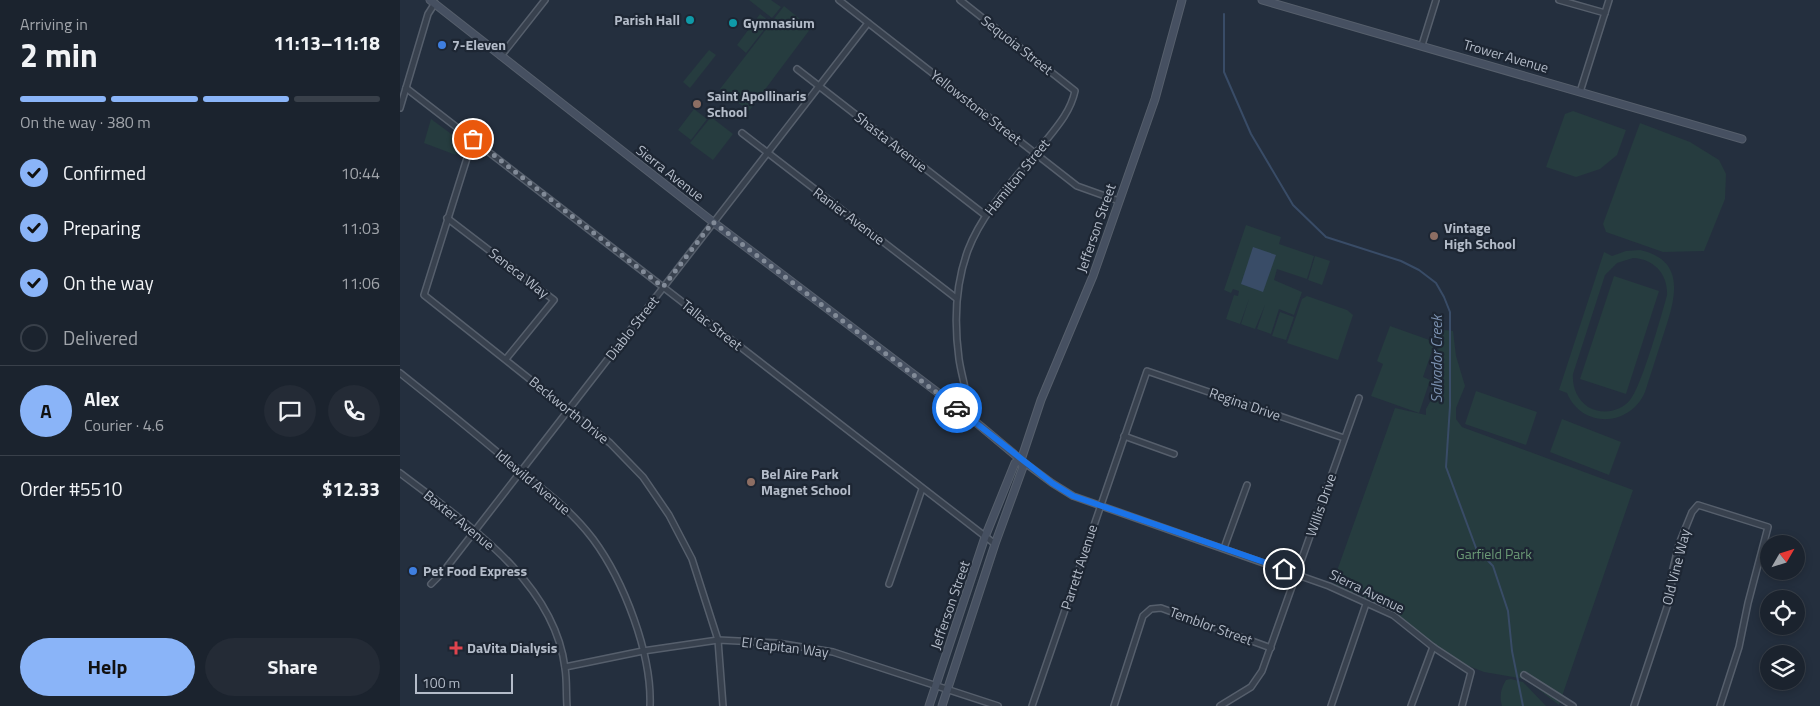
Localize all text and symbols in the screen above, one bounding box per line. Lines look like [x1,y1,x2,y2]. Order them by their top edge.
place label: Parish Hall [614,9,680,30]
street label: Sequoia Street [977,10,1058,79]
text: Arriving in [20,12,88,36]
place label: Gymnasium [743,12,815,33]
marker: Parish Hall [684,14,696,26]
marker: Gymnasium [727,17,739,29]
text: 11:13–11:18 [273,28,380,57]
text: 2 min [20,31,98,79]
street label: Trower Avenue [1461,33,1551,78]
place label: 7-Eleven [452,34,506,55]
marker: 7-Eleven [436,39,448,51]
street label: Yellowstone Street [926,64,1026,149]
place label: Saint Apollinaris School [707,85,807,122]
marker: Saint Apollinaris School [691,98,703,110]
street label: Shasta Avenue [850,106,932,177]
text: On the way · 380 m [20,110,151,134]
pin [452,118,494,160]
icon: bag [459,125,487,153]
street label: Hamilton Street [979,134,1054,220]
street label: Sierra Avenue [632,139,709,206]
text: Confirmed [63,158,146,187]
icon: check [20,159,48,187]
text: 10:44 [341,161,380,185]
street label: Jefferson Street [1071,181,1121,275]
street label: Ranier Avenue [809,182,890,250]
text: Preparing [63,213,140,242]
icon: check [20,214,48,242]
text: 11:03 [341,216,380,240]
place label: Vintage High School [1444,217,1516,254]
marker: Vintage High School [1428,230,1440,242]
street label: Seneca Way [485,242,554,303]
text: On the way [63,268,154,297]
icon: check [20,269,48,297]
text: 11:06 [341,271,380,295]
street label: Diablo Street [600,291,663,364]
street label: Tallac Street [678,294,747,355]
water label: Salvador Creek [1425,313,1448,403]
text: Delivered [63,323,138,352]
street label: Beckworth Drive [525,371,614,448]
street label: Regina Drive [1207,382,1284,426]
courier [932,383,982,433]
text: Alex [84,384,119,413]
button: chat [264,385,316,437]
button: phone [328,385,380,437]
icon: car [943,394,971,422]
text: A [40,396,52,425]
text: Courier · 4.6 [84,413,164,437]
street label: Idlewild Avenue [491,444,575,519]
place label: Bel Aire Park Magnet School [761,463,851,500]
street label: Willis Drive [1300,471,1341,539]
text: Order #5510 [20,474,122,503]
text: $12.33 [322,474,380,503]
marker: Bel Aire Park Magnet School [745,476,757,488]
street label: Baxter Avenue [419,484,499,555]
street label: Parrett Avenue [1055,522,1102,612]
street label: Old Vine Way [1656,526,1695,607]
north arrow [1760,535,1805,580]
map controls [1760,535,1805,690]
park label: Garfield Park [1456,543,1532,564]
pin [1263,548,1305,590]
icon: home [1270,555,1298,583]
street label: Jefferson Street [925,558,975,652]
place label: Pet Food Express [423,560,527,581]
street label: Sierra Avenue [1326,563,1408,618]
marker: Pet Food Express [407,565,419,577]
button: locate [1760,590,1805,635]
street label: Temblor Street [1167,601,1256,650]
street label: El Capitan Way [740,631,830,662]
place label: DaVita Dialysis [467,637,558,658]
button: Help [20,638,195,696]
button: Share [205,638,380,696]
marker: DaVita Dialysis [449,641,463,655]
button: layers [1760,645,1805,690]
scale bar [415,671,512,694]
text: 100 m [422,672,460,693]

